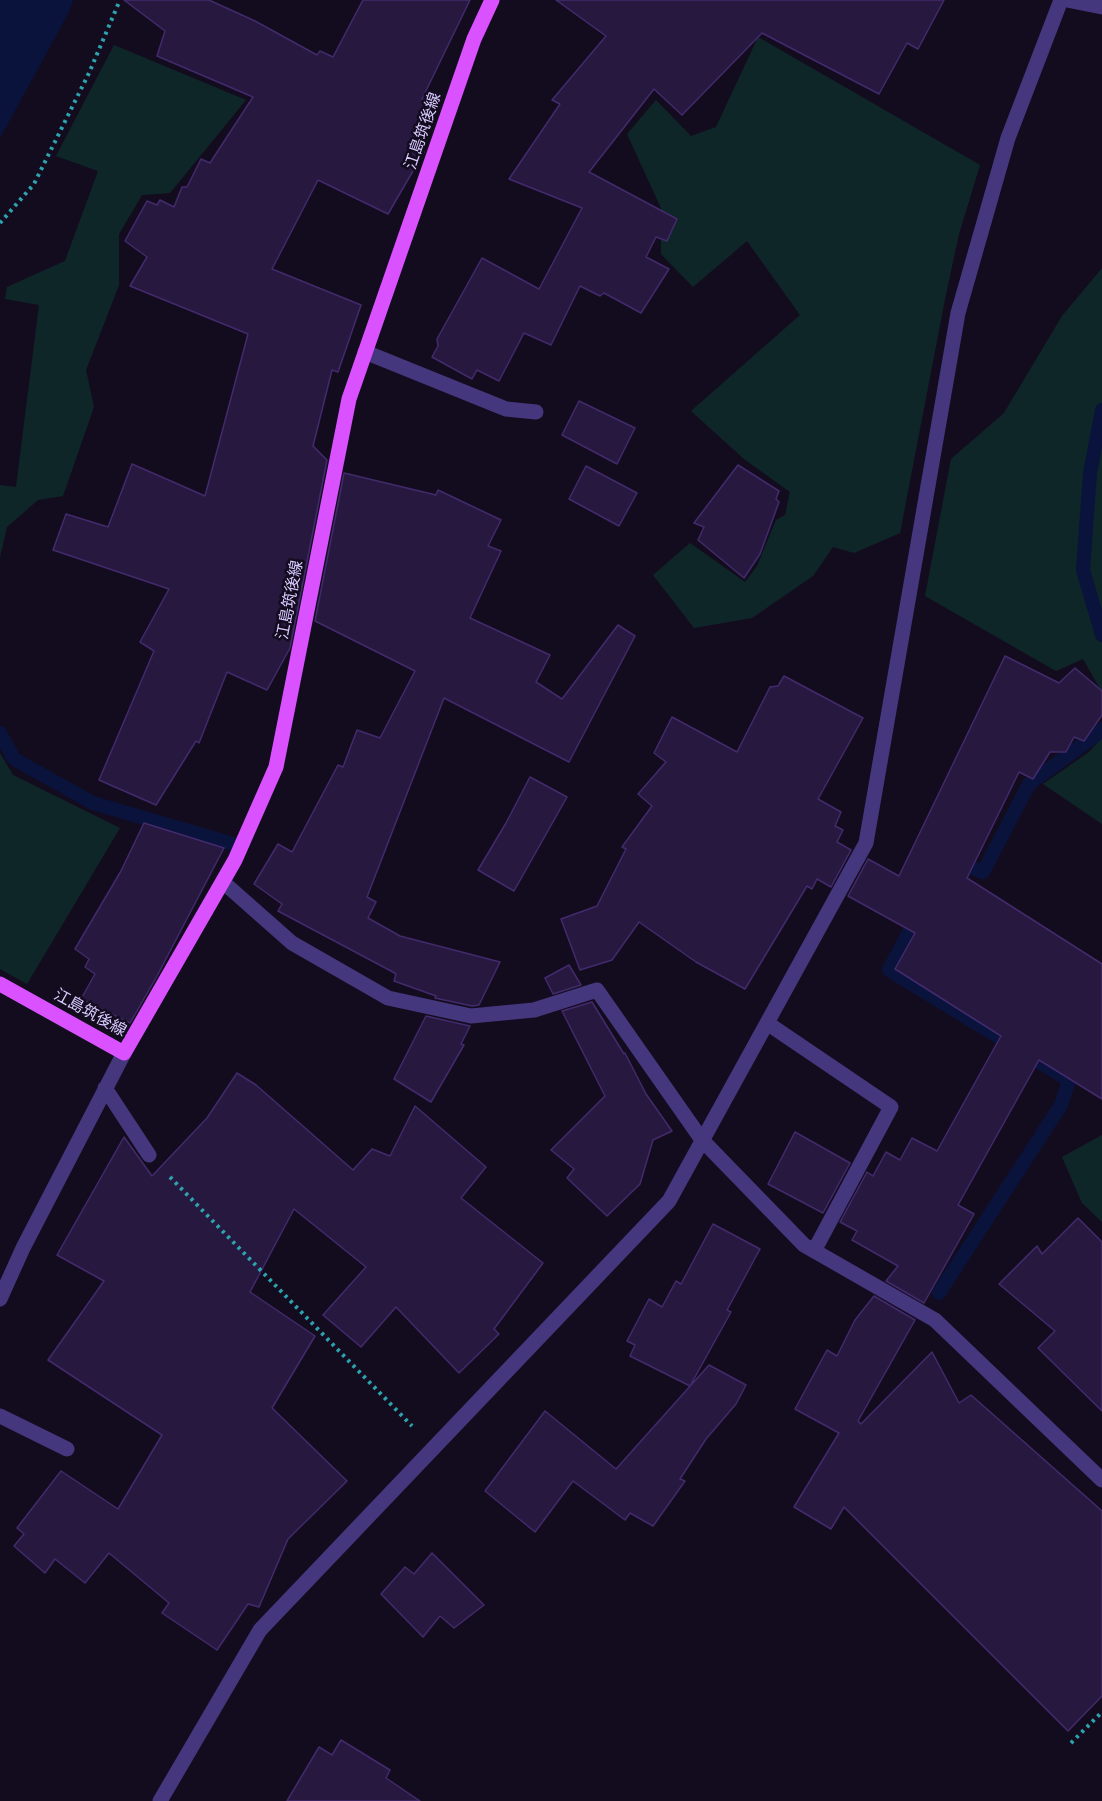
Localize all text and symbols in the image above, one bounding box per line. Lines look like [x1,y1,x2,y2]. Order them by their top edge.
street label: 江島筑後線 [401,90,445,172]
street label: 江島筑後線 [273,559,307,641]
street label: 江島筑後線 [50,985,130,1041]

